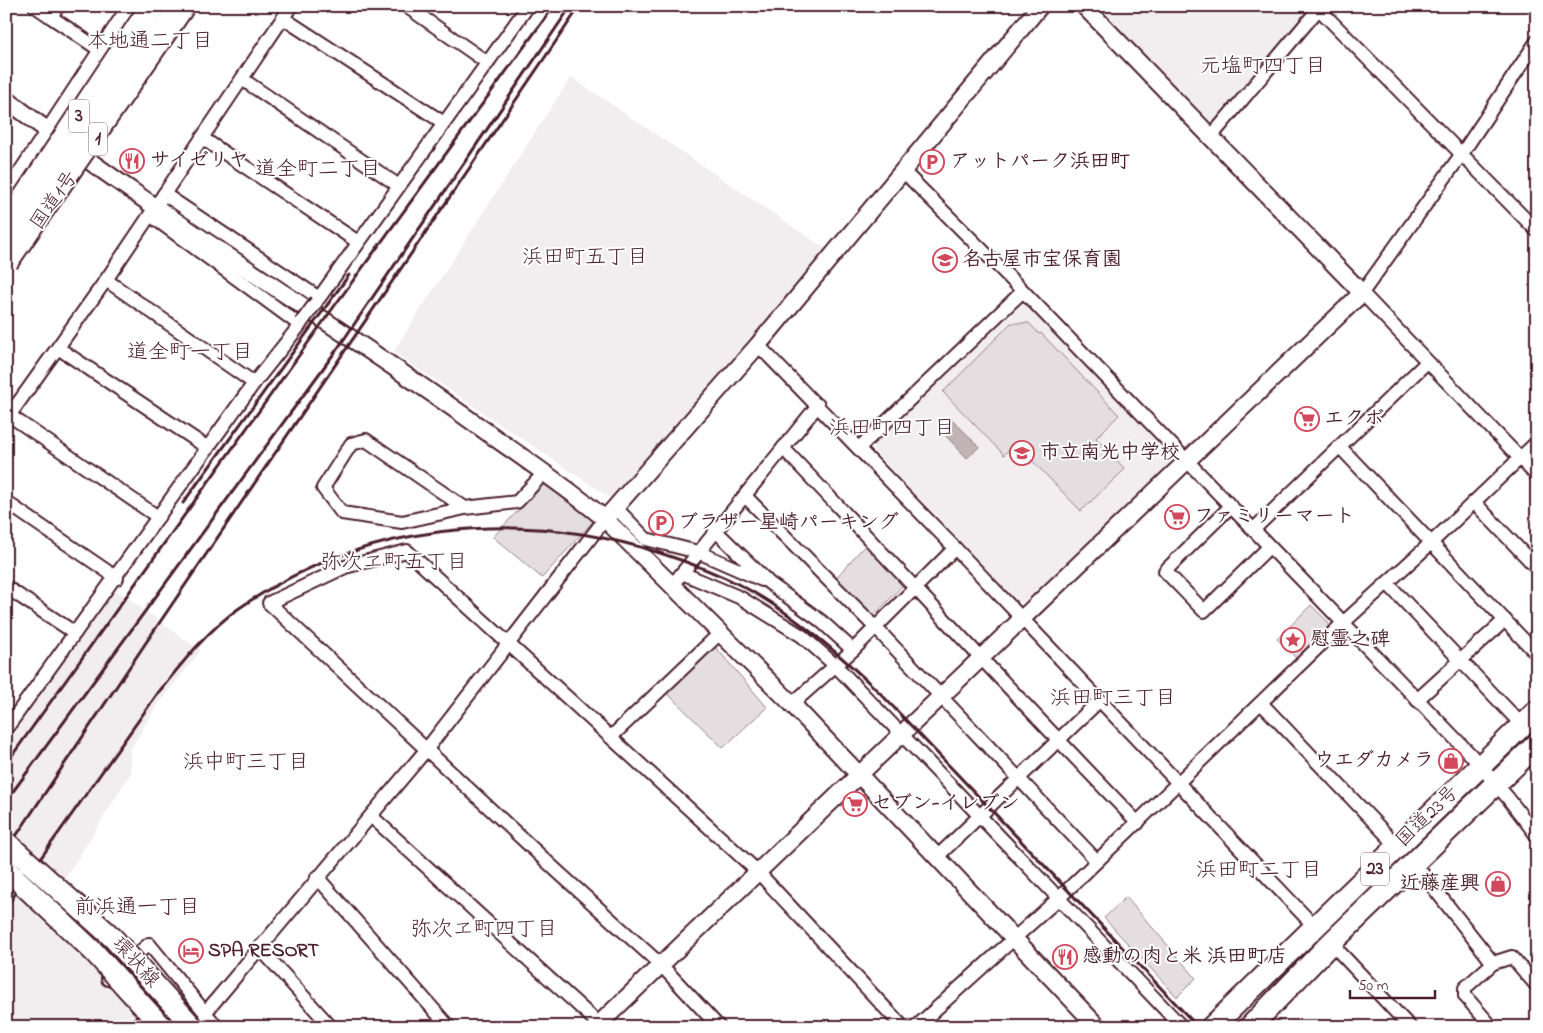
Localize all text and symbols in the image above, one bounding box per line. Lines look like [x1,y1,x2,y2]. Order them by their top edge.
district label: 本地通二丁目 [87,27,213,57]
district label: 元塩町四丁目 [1200,52,1326,82]
road number: 3 [69,100,89,132]
road number: 1 [89,122,107,156]
place label: サイゼリヤ [150,147,249,176]
restaurant icon: サイゼリヤ [119,148,145,174]
place label: アットパーク浜田町 [950,148,1130,177]
parking icon: アットパーク浜田町 [919,149,945,175]
district label: 道全町二丁目 [255,155,381,185]
street label: 国道1号 [24,165,86,237]
district label: 浜田町五丁目 [522,243,648,273]
place label: 名古屋市宝保育園 [962,246,1122,275]
school or university icon: 名古屋市宝保育園 [932,247,958,273]
district label: 道全町一丁目 [127,338,253,368]
place label: エクボ [1324,405,1384,434]
supermarket icon: エクボ [1294,406,1320,432]
district label: 浜田町四丁目 [829,414,955,444]
place label: 市立南光中学校 [1040,439,1180,468]
school or university icon: 市立南光中学校 [1009,440,1035,466]
place label: ファミリーマート [1194,503,1355,532]
supermarket icon: ファミリーマート [1164,504,1190,530]
place label: ブラザー星崎パーキング [678,509,899,538]
parking icon: ブラザー星崎パーキング [648,510,674,536]
district label: 弥次ヱ町五丁目 [321,548,468,578]
place label: 慰霊之碑 [1310,626,1390,655]
place icon: 慰霊之碑 [1280,627,1306,653]
district label: 浜田町三丁目 [1050,684,1176,714]
place label: ウエダカメラ [1314,747,1434,776]
district label: 浜中町三丁目 [183,748,309,778]
shop icon: ウエダカメラ [1438,748,1464,774]
street label: 国道23号 [1390,779,1466,855]
place label: セブン-イレブン [872,790,1020,819]
supermarket icon: セブン-イレブン [842,791,868,817]
road number: 23 [1361,852,1389,886]
district label: 浜田町二丁目 [1196,856,1322,886]
place label: 近藤産興 [1400,870,1480,899]
shop icon: 近藤産興 [1485,871,1511,897]
district label: 前浜通一丁目 [74,893,200,923]
district label: 弥次ヱ町四丁目 [411,915,558,945]
street label: 環状線 [104,931,166,995]
place label: SPA RESORT [208,937,320,966]
hotel icon: SPA RESORT [178,938,204,964]
place label: 感動の肉と米 浜田町店 [1082,943,1287,972]
restaurant icon: 感動の肉と米 浜田町店 [1052,944,1078,970]
scale bar [1350,968,1436,1000]
text: 50 m [1358,975,1389,997]

